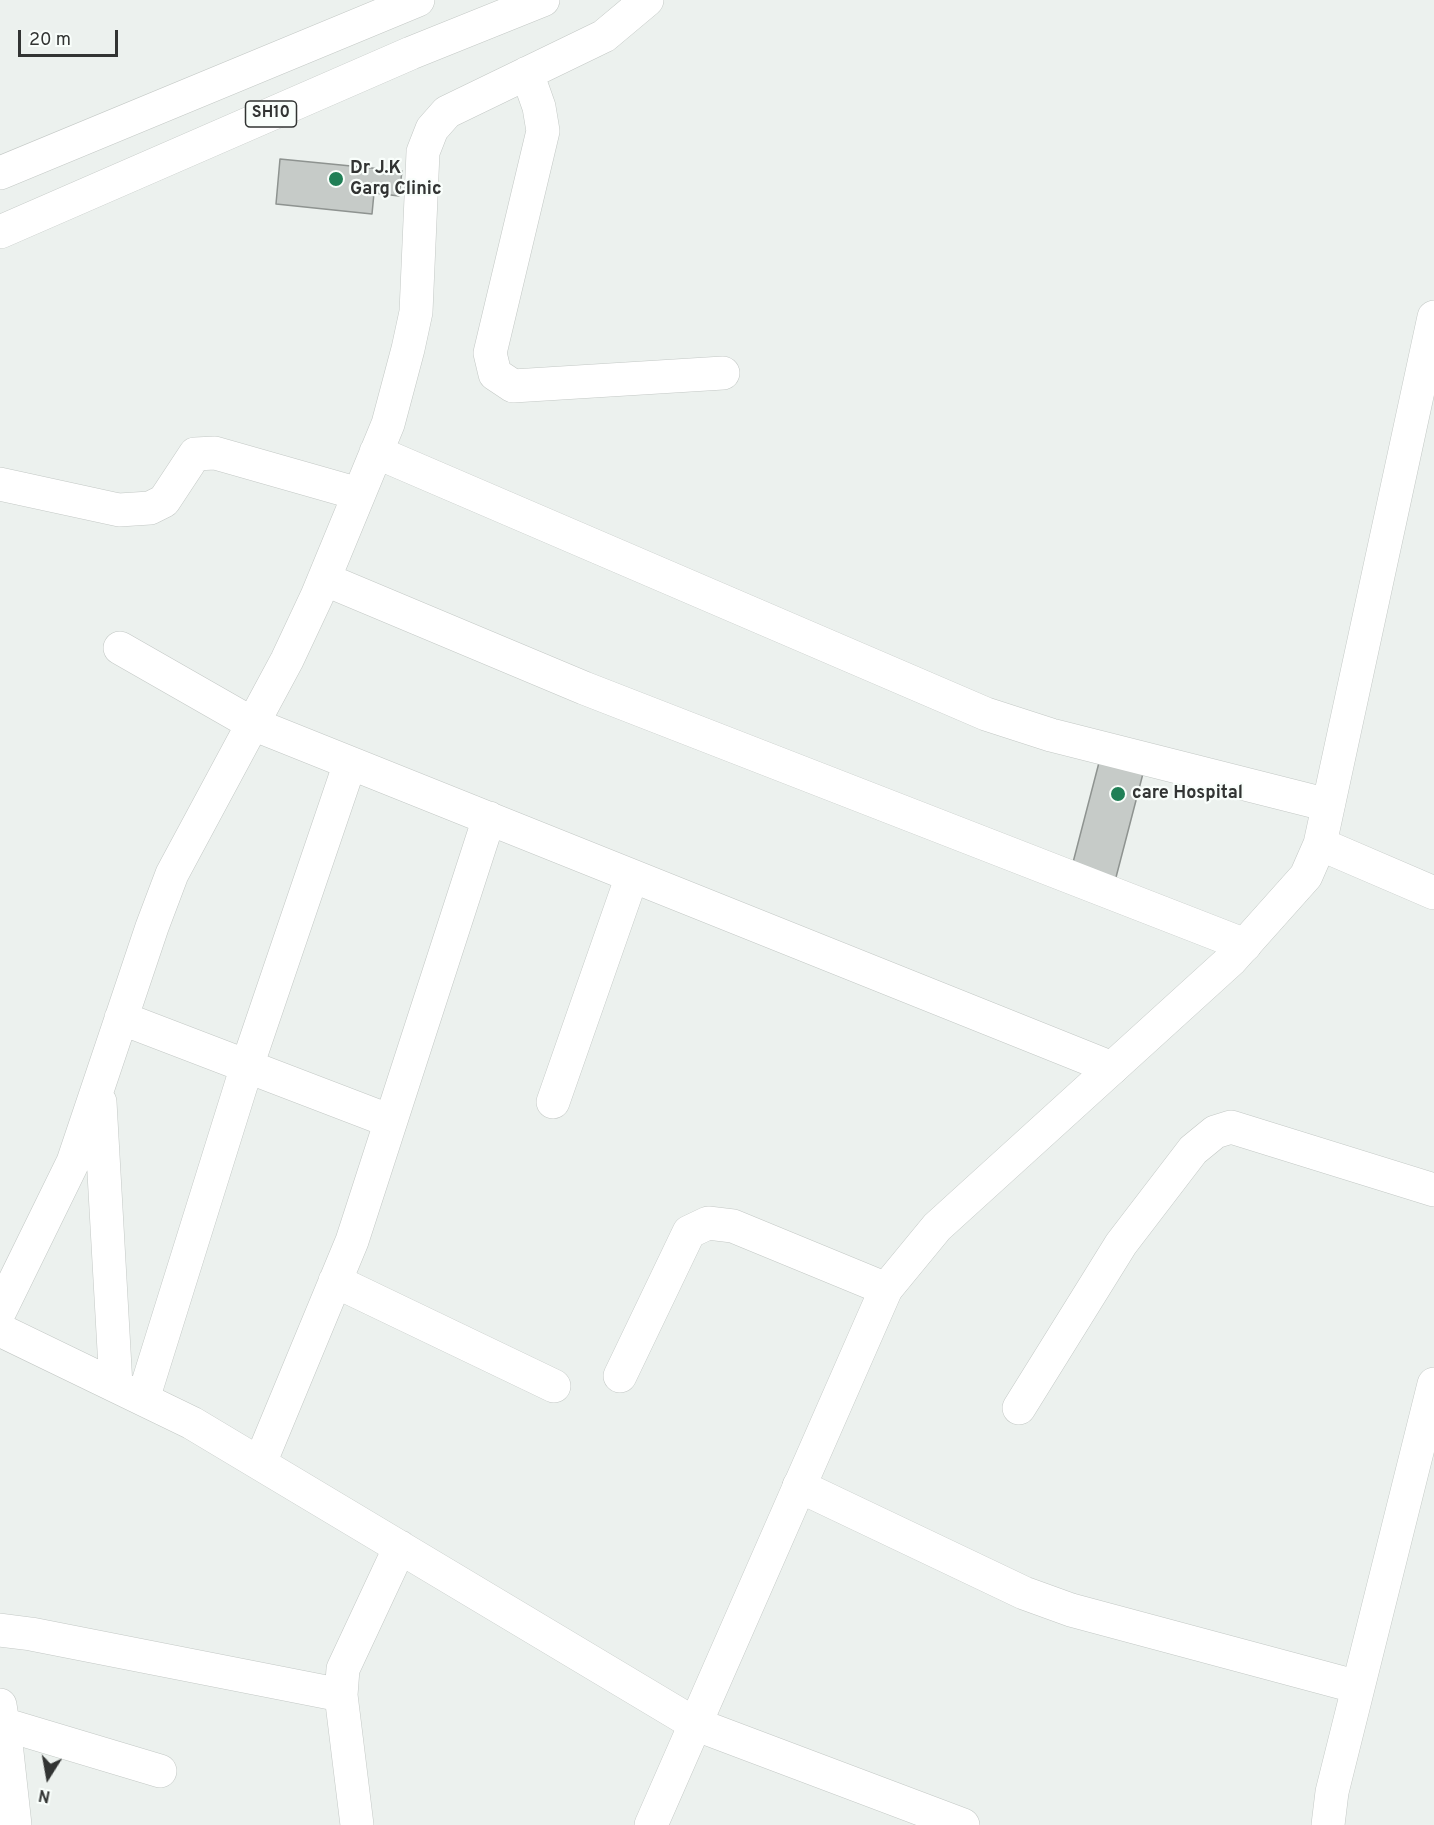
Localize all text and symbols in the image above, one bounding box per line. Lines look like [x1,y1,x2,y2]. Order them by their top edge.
scale bar [21,18,122,56]
text: 20 m [29,29,71,52]
road number: SH10 [246,101,296,127]
place label: Dr J.K Garg Clinic [350,158,442,201]
marker: Dr J.K Garg Clinic [327,170,345,188]
place label: care Hospital [1132,783,1243,805]
marker: care Hospital [1109,785,1127,803]
north arrow [18,1747,78,1807]
text: N [37,1784,52,1806]

